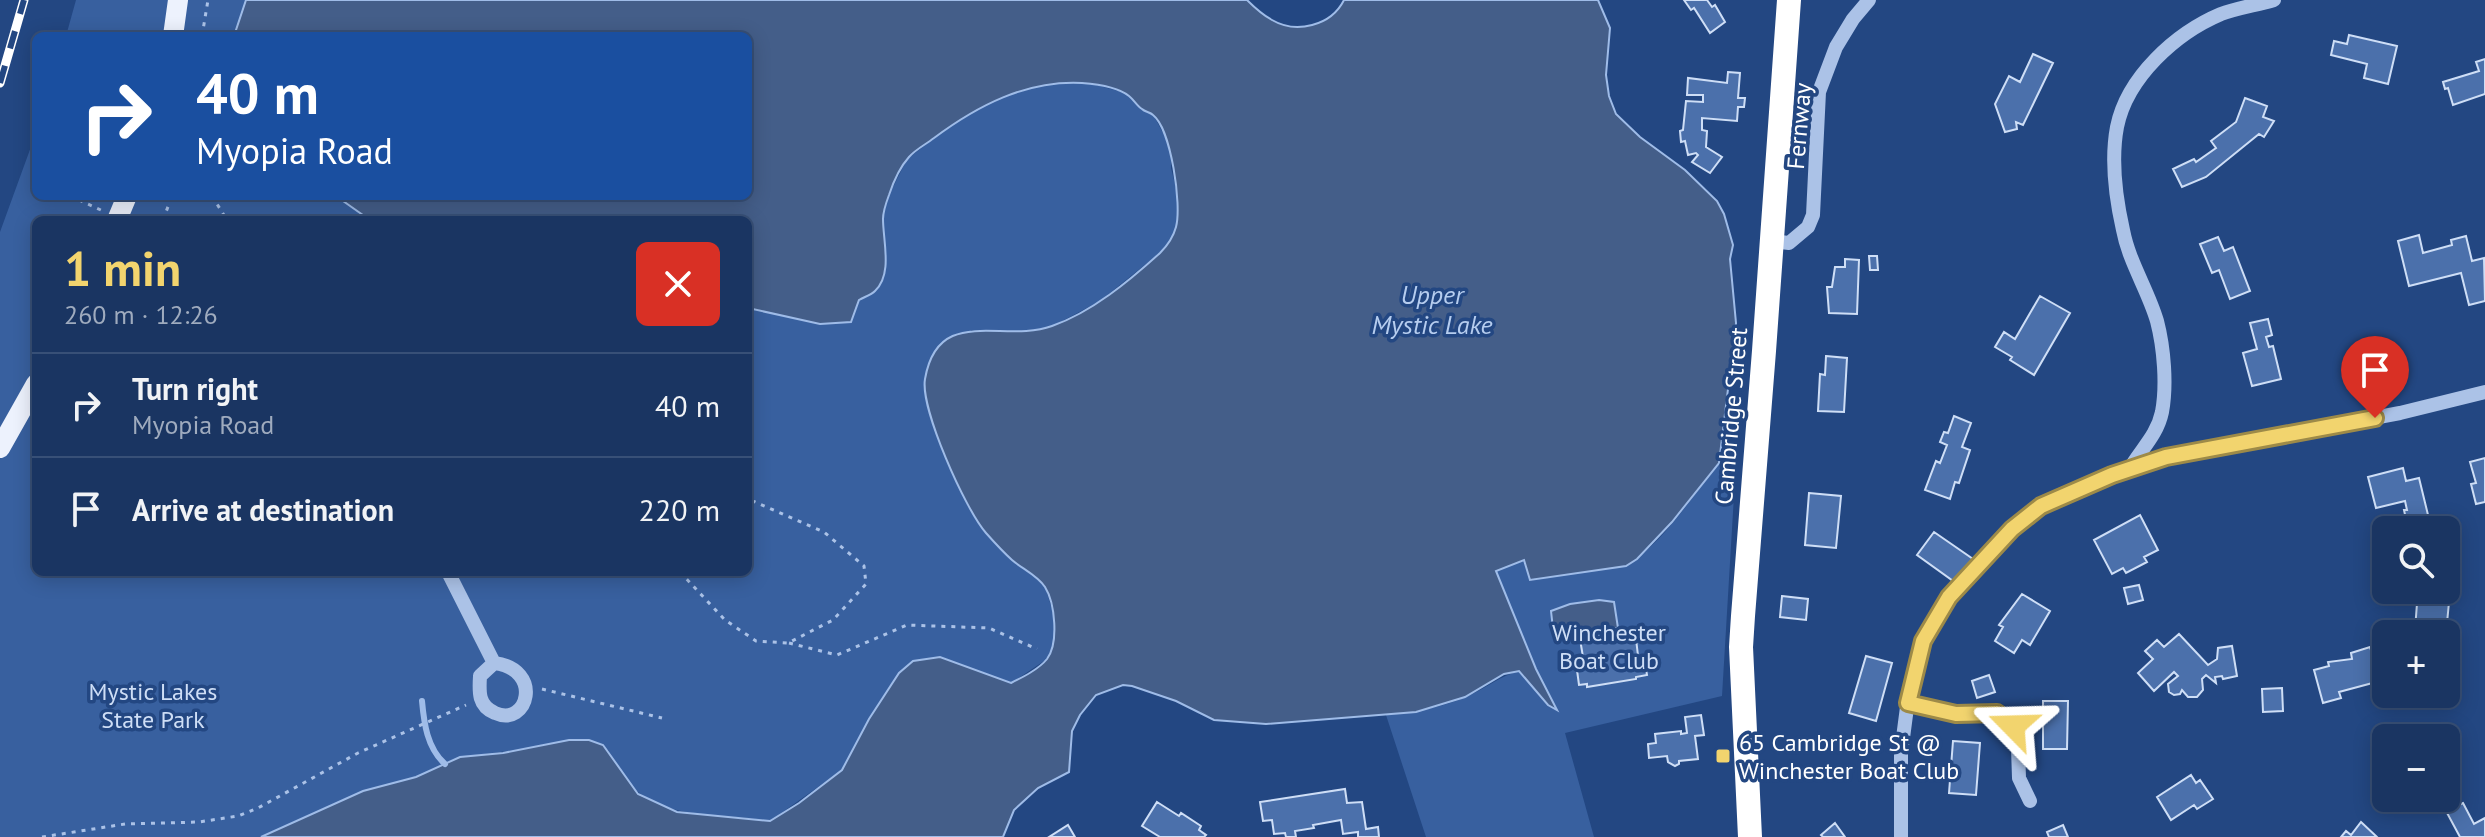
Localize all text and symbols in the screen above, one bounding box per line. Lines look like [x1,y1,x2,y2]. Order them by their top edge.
text: 40 m [196,57,319,129]
icon: right [64,64,168,168]
street label: Fernway [1780,82,1818,170]
text: Myopia Road [196,127,393,174]
text: 1 min [64,237,181,299]
button: close [636,242,720,326]
water label: Upper Mystic Lake [1372,278,1492,341]
text: 260 m · 12:26 [64,298,218,331]
street label: Cambridge Street [1708,326,1754,506]
pin [2341,336,2409,418]
icon: arrive [2353,348,2397,392]
text: Turn right [132,369,258,408]
icon: right [64,383,108,427]
text: 40 m [655,386,720,425]
text: Myopia Road [132,408,274,441]
icon: arrive [64,487,108,531]
text: Arrive at destination [132,490,394,529]
text: 220 m [639,490,720,529]
map controls [2372,516,2460,812]
button: search [2372,516,2460,604]
park label: Winchester Boat Club [1552,617,1666,676]
button: + [2372,620,2460,708]
park label: Mystic Lakes State Park [89,676,217,735]
position arrow [1971,684,2055,768]
button: − [2372,724,2460,812]
place label: 65 Cambridge St @ Winchester Boat Club [1739,727,1959,786]
marker: 65 Cambridge St @ Winchester Boat Club [1714,747,1732,765]

